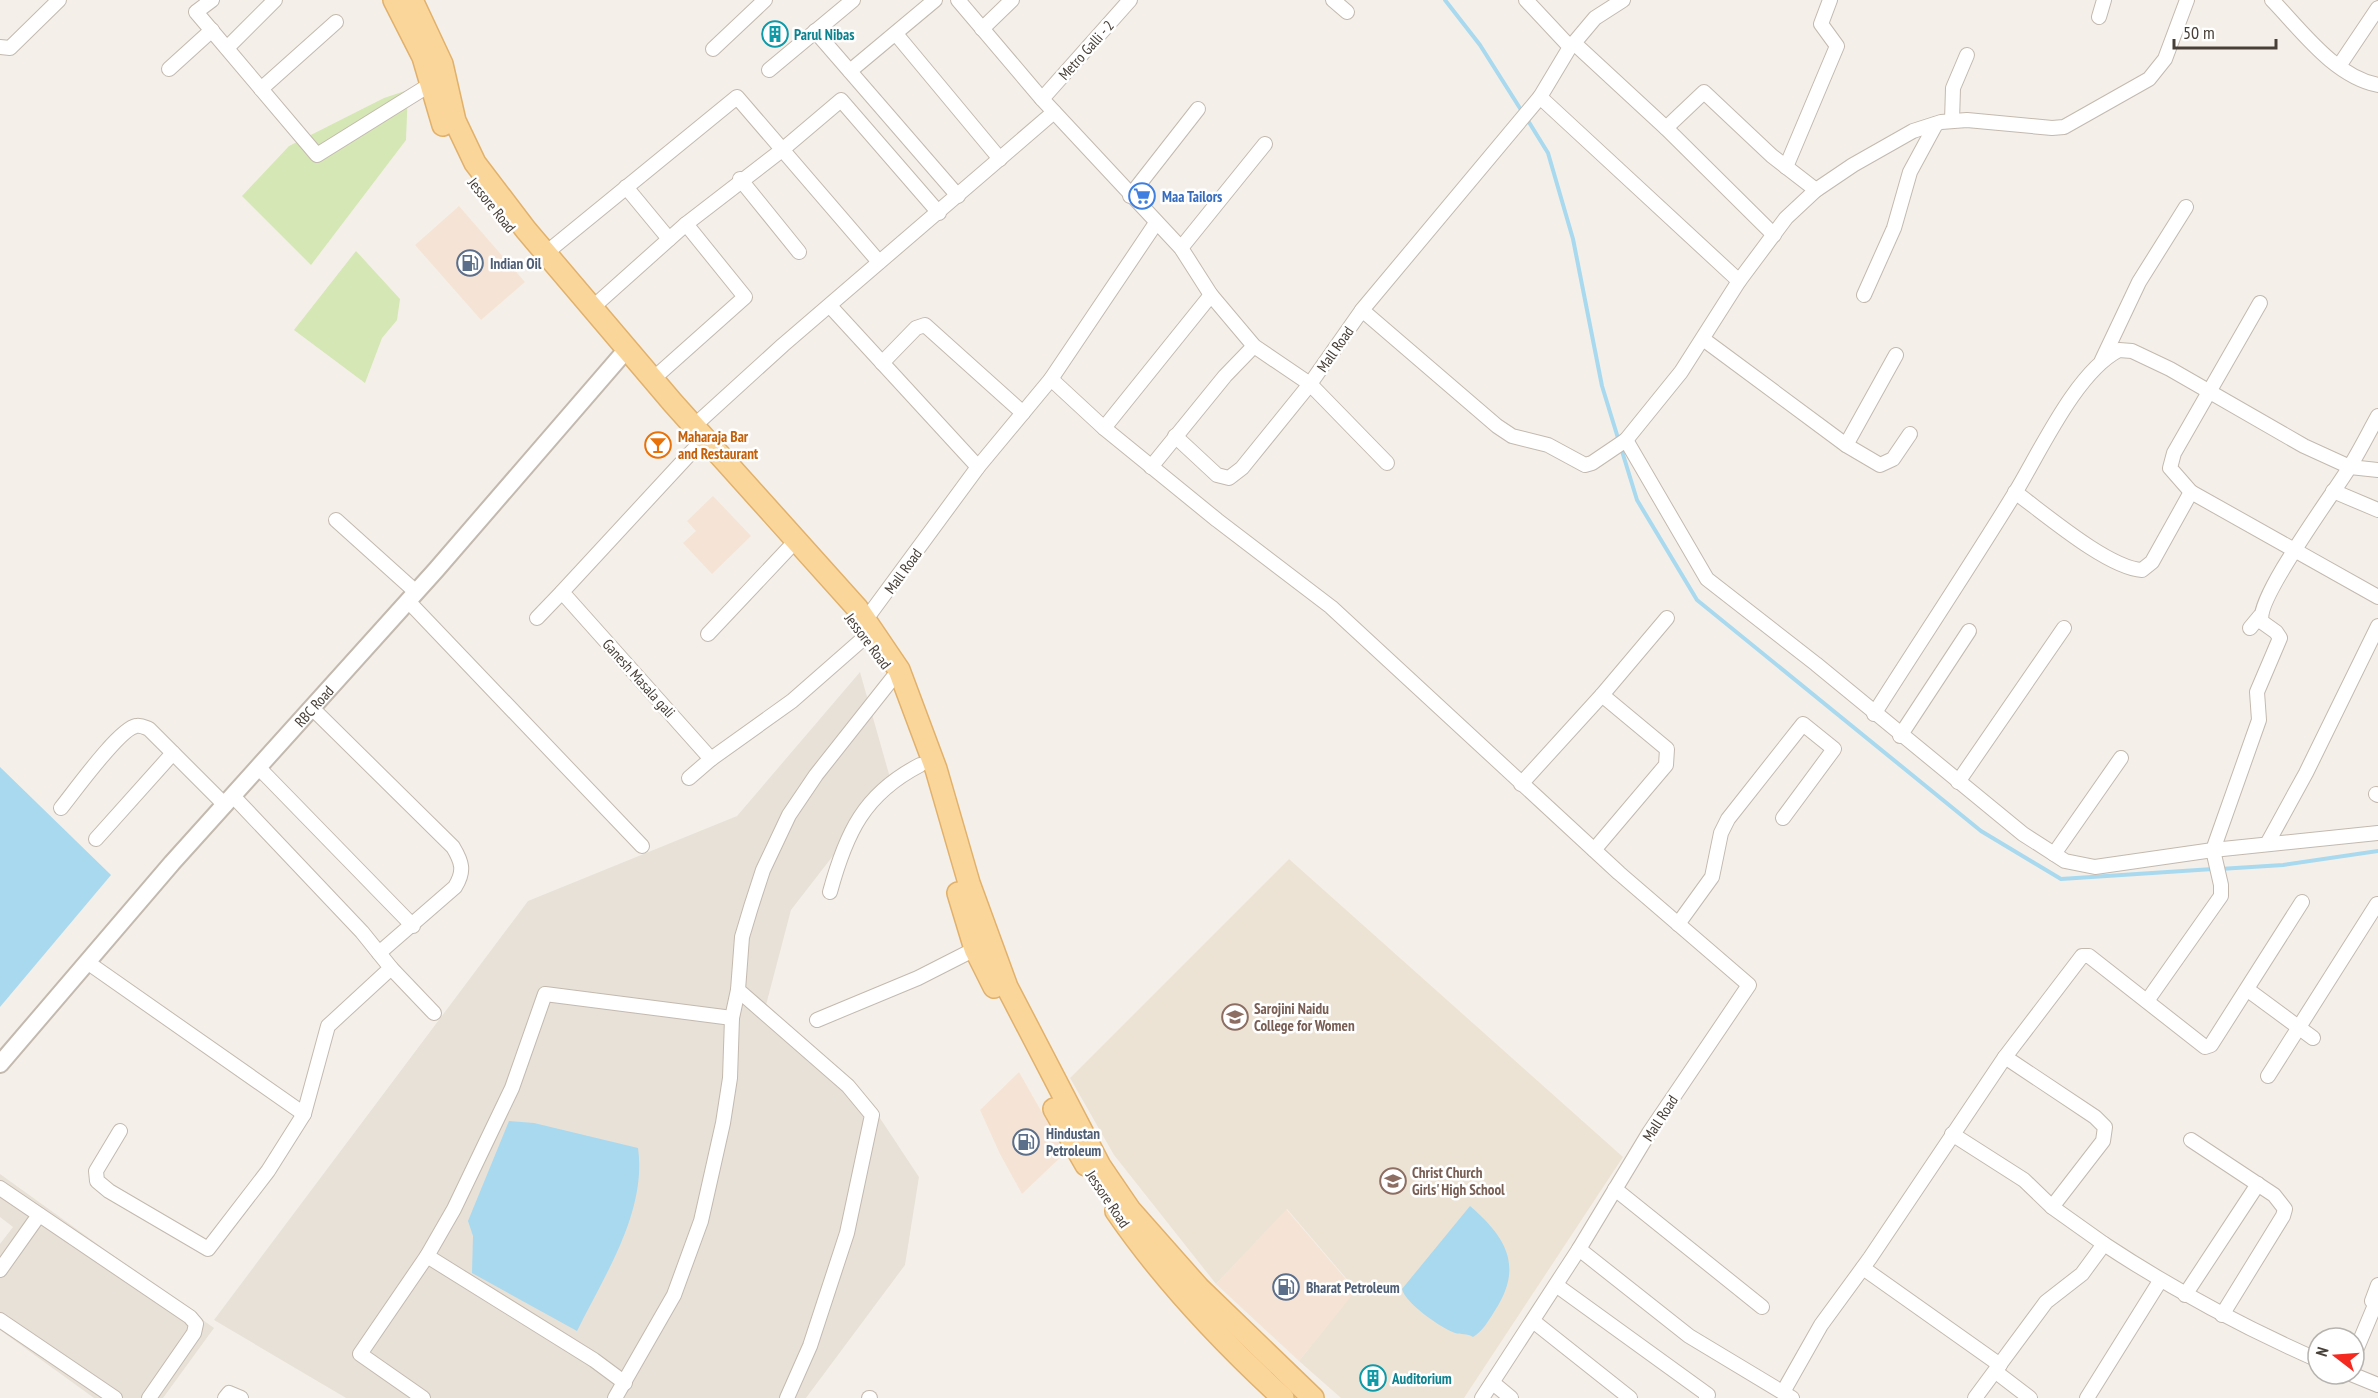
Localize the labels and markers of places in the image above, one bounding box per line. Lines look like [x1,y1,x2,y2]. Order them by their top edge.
building icon: Parul Nibas [760,19,790,49]
place label: Parul Nibas [794,25,854,44]
supermarket icon: Maa Tailors [1127,181,1157,211]
place label: Maa Tailors [1162,187,1222,206]
fuel station icon: Indian Oil [455,248,485,278]
place label: Indian Oil [490,254,542,273]
place label: Maharaja Bar and Restaurant [678,427,759,463]
bar icon: Maharaja Bar and Restaurant [643,430,673,460]
place label: Sarojini Naidu College for Women [1254,999,1355,1035]
school or university icon: Sarojini Naidu College for Women [1220,1002,1250,1032]
place label: Hindustan Petroleum [1046,1124,1101,1160]
fuel station icon: Hindustan Petroleum [1011,1127,1041,1157]
place label: Christ Church Girls' High School [1412,1163,1505,1199]
school or university icon: Christ Church Girls' High School [1378,1166,1408,1196]
fuel station icon: Bharat Petroleum [1271,1272,1301,1302]
place label: Bharat Petroleum [1306,1278,1400,1297]
building icon: Auditorium [1358,1363,1388,1393]
place label: Auditorium [1391,1369,1452,1388]

